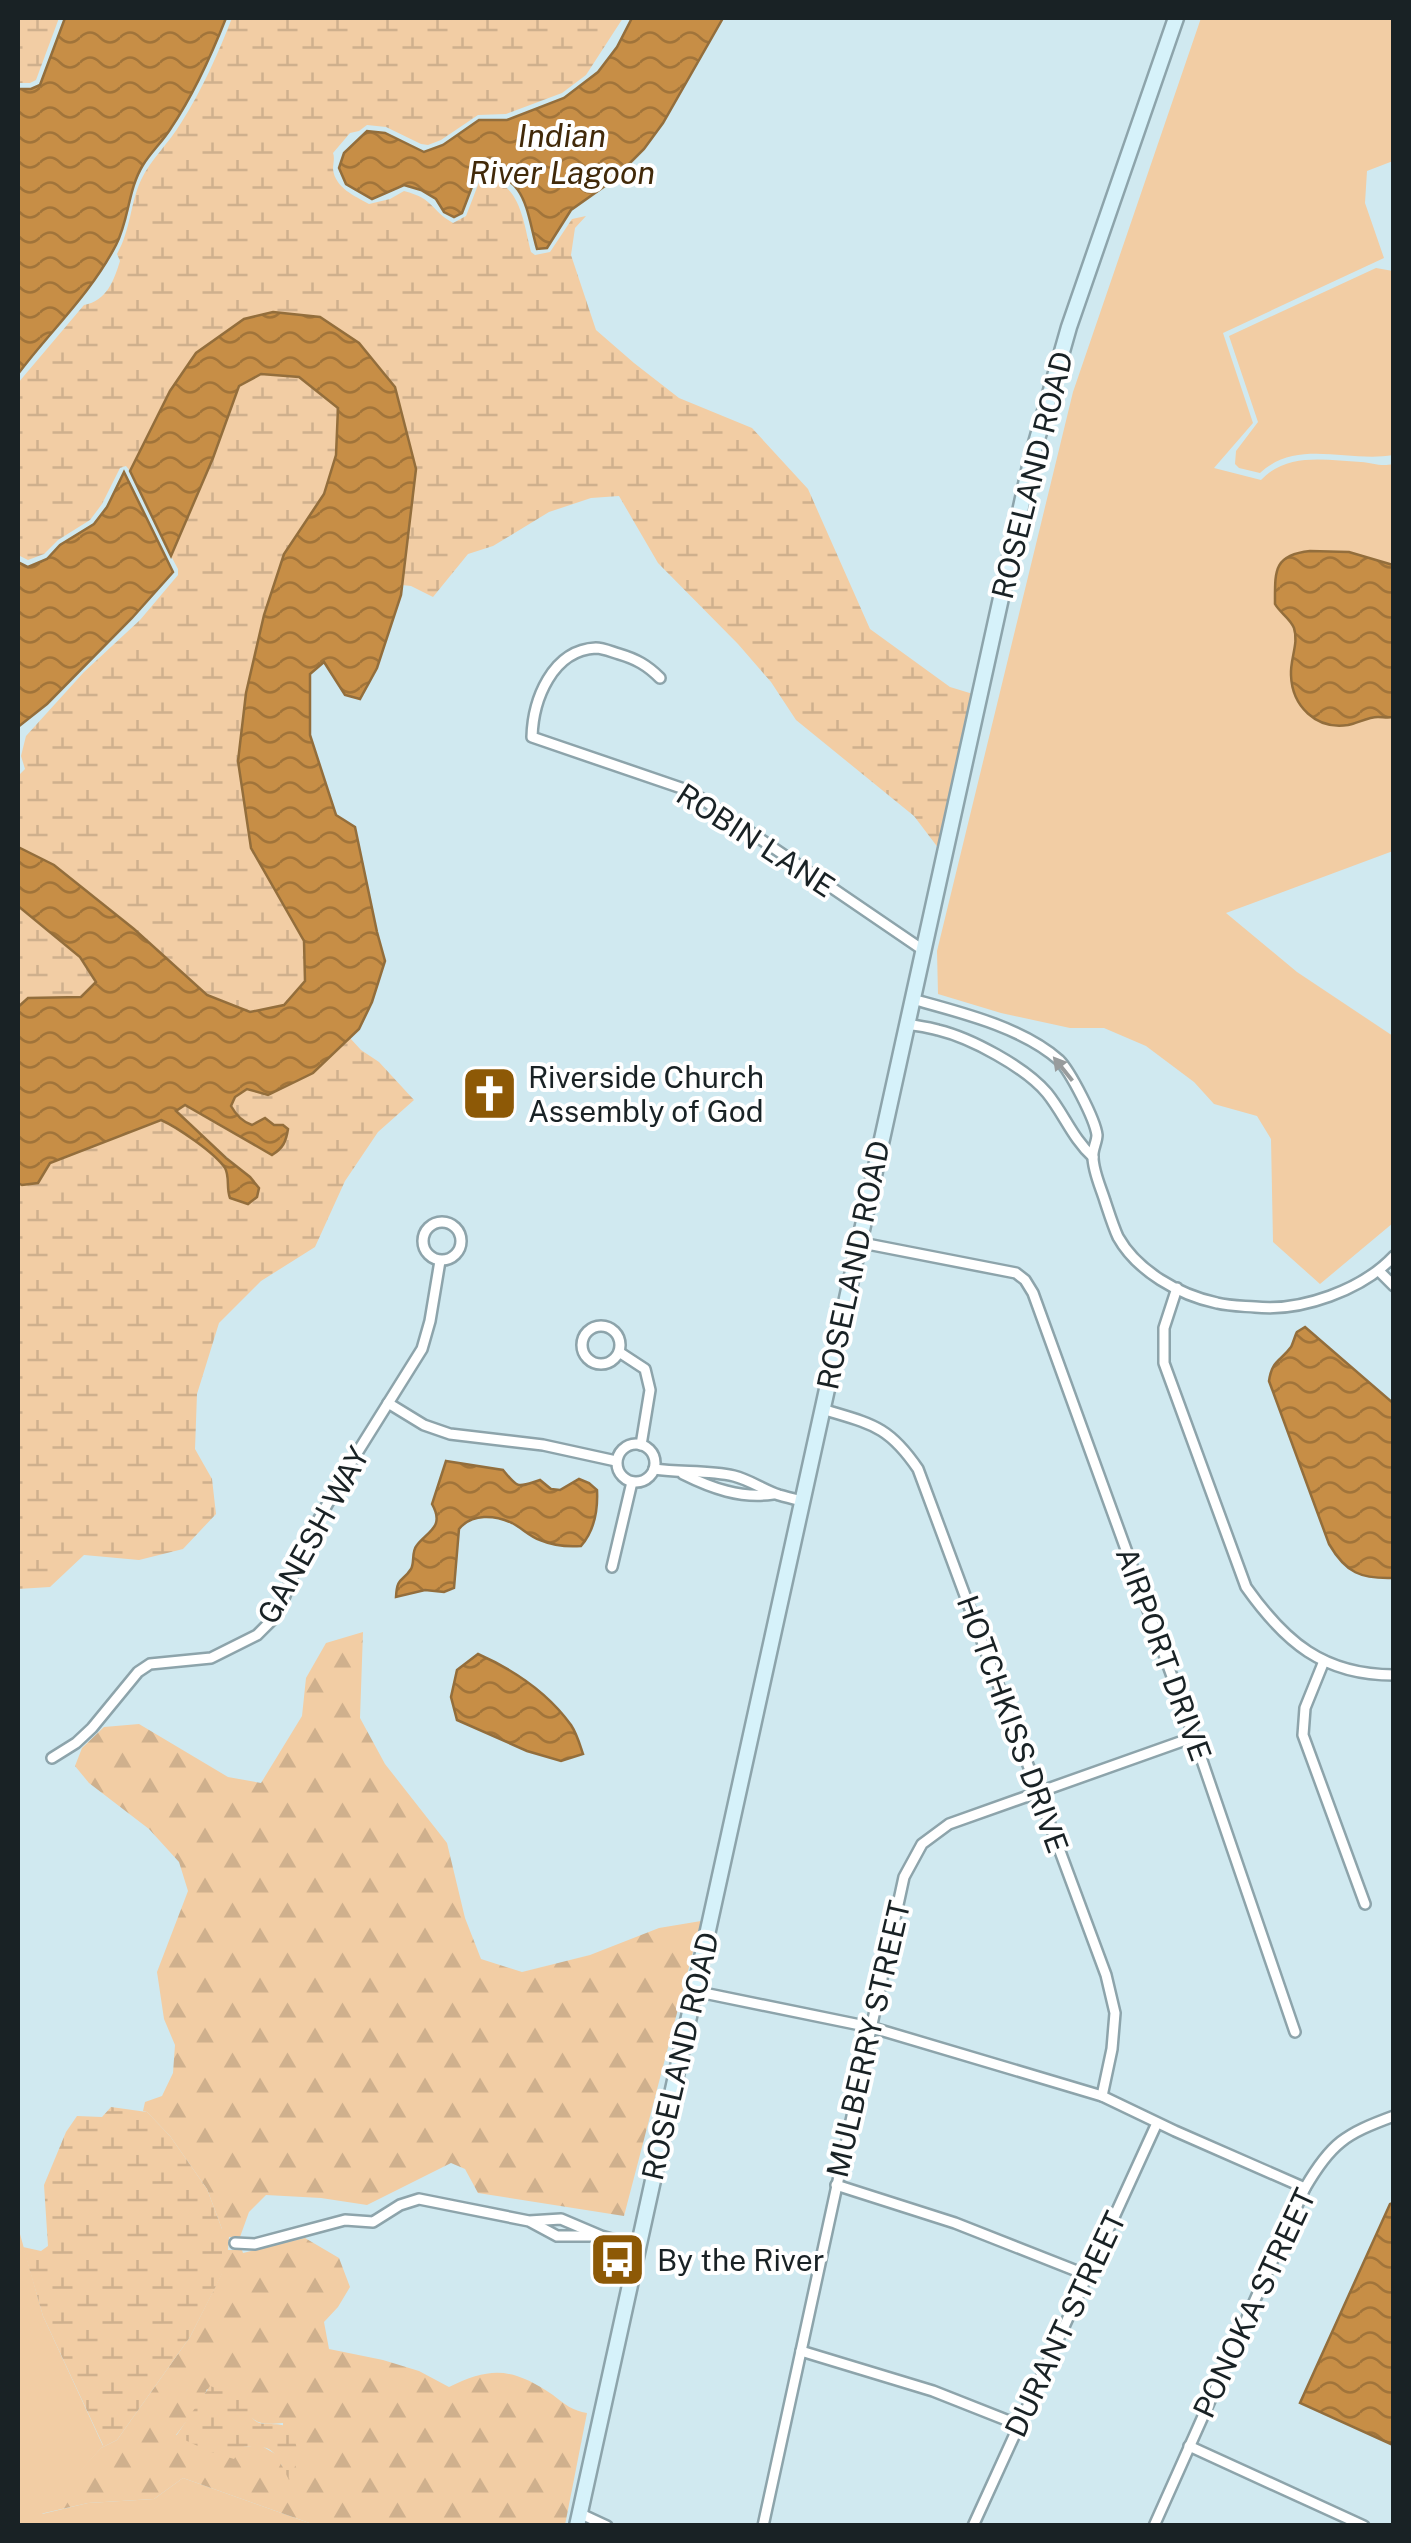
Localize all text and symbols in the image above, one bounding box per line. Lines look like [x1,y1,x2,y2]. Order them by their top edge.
water label: Indian River Lagoon [469,117,655,191]
street label: ROSELAND ROAD [984,348,1080,602]
street label: ROBIN LANE [670,776,842,904]
one-way arrow [1052,1056,1074,1082]
place label: Riverside Church Assembly of God [528,1059,764,1129]
church icon: Riverside Church Assembly of God [459,1064,519,1124]
street label: ROSELAND ROAD [809,1137,897,1393]
street label: GANESH WAY [250,1440,376,1630]
street label: AIRPORT DRIVE [1109,1542,1219,1766]
street label: HOTCHKISS DRIVE [950,1590,1076,1858]
street label: MULBERRY STREET [819,1897,917,2181]
street label: ROSELAND ROAD [634,1928,726,2184]
street label: PONOKA STREET [1185,2182,1323,2423]
street label: DURANT STREET [997,2205,1133,2442]
bus stop icon: By the River [588,2230,648,2290]
place label: By the River [657,2242,824,2278]

